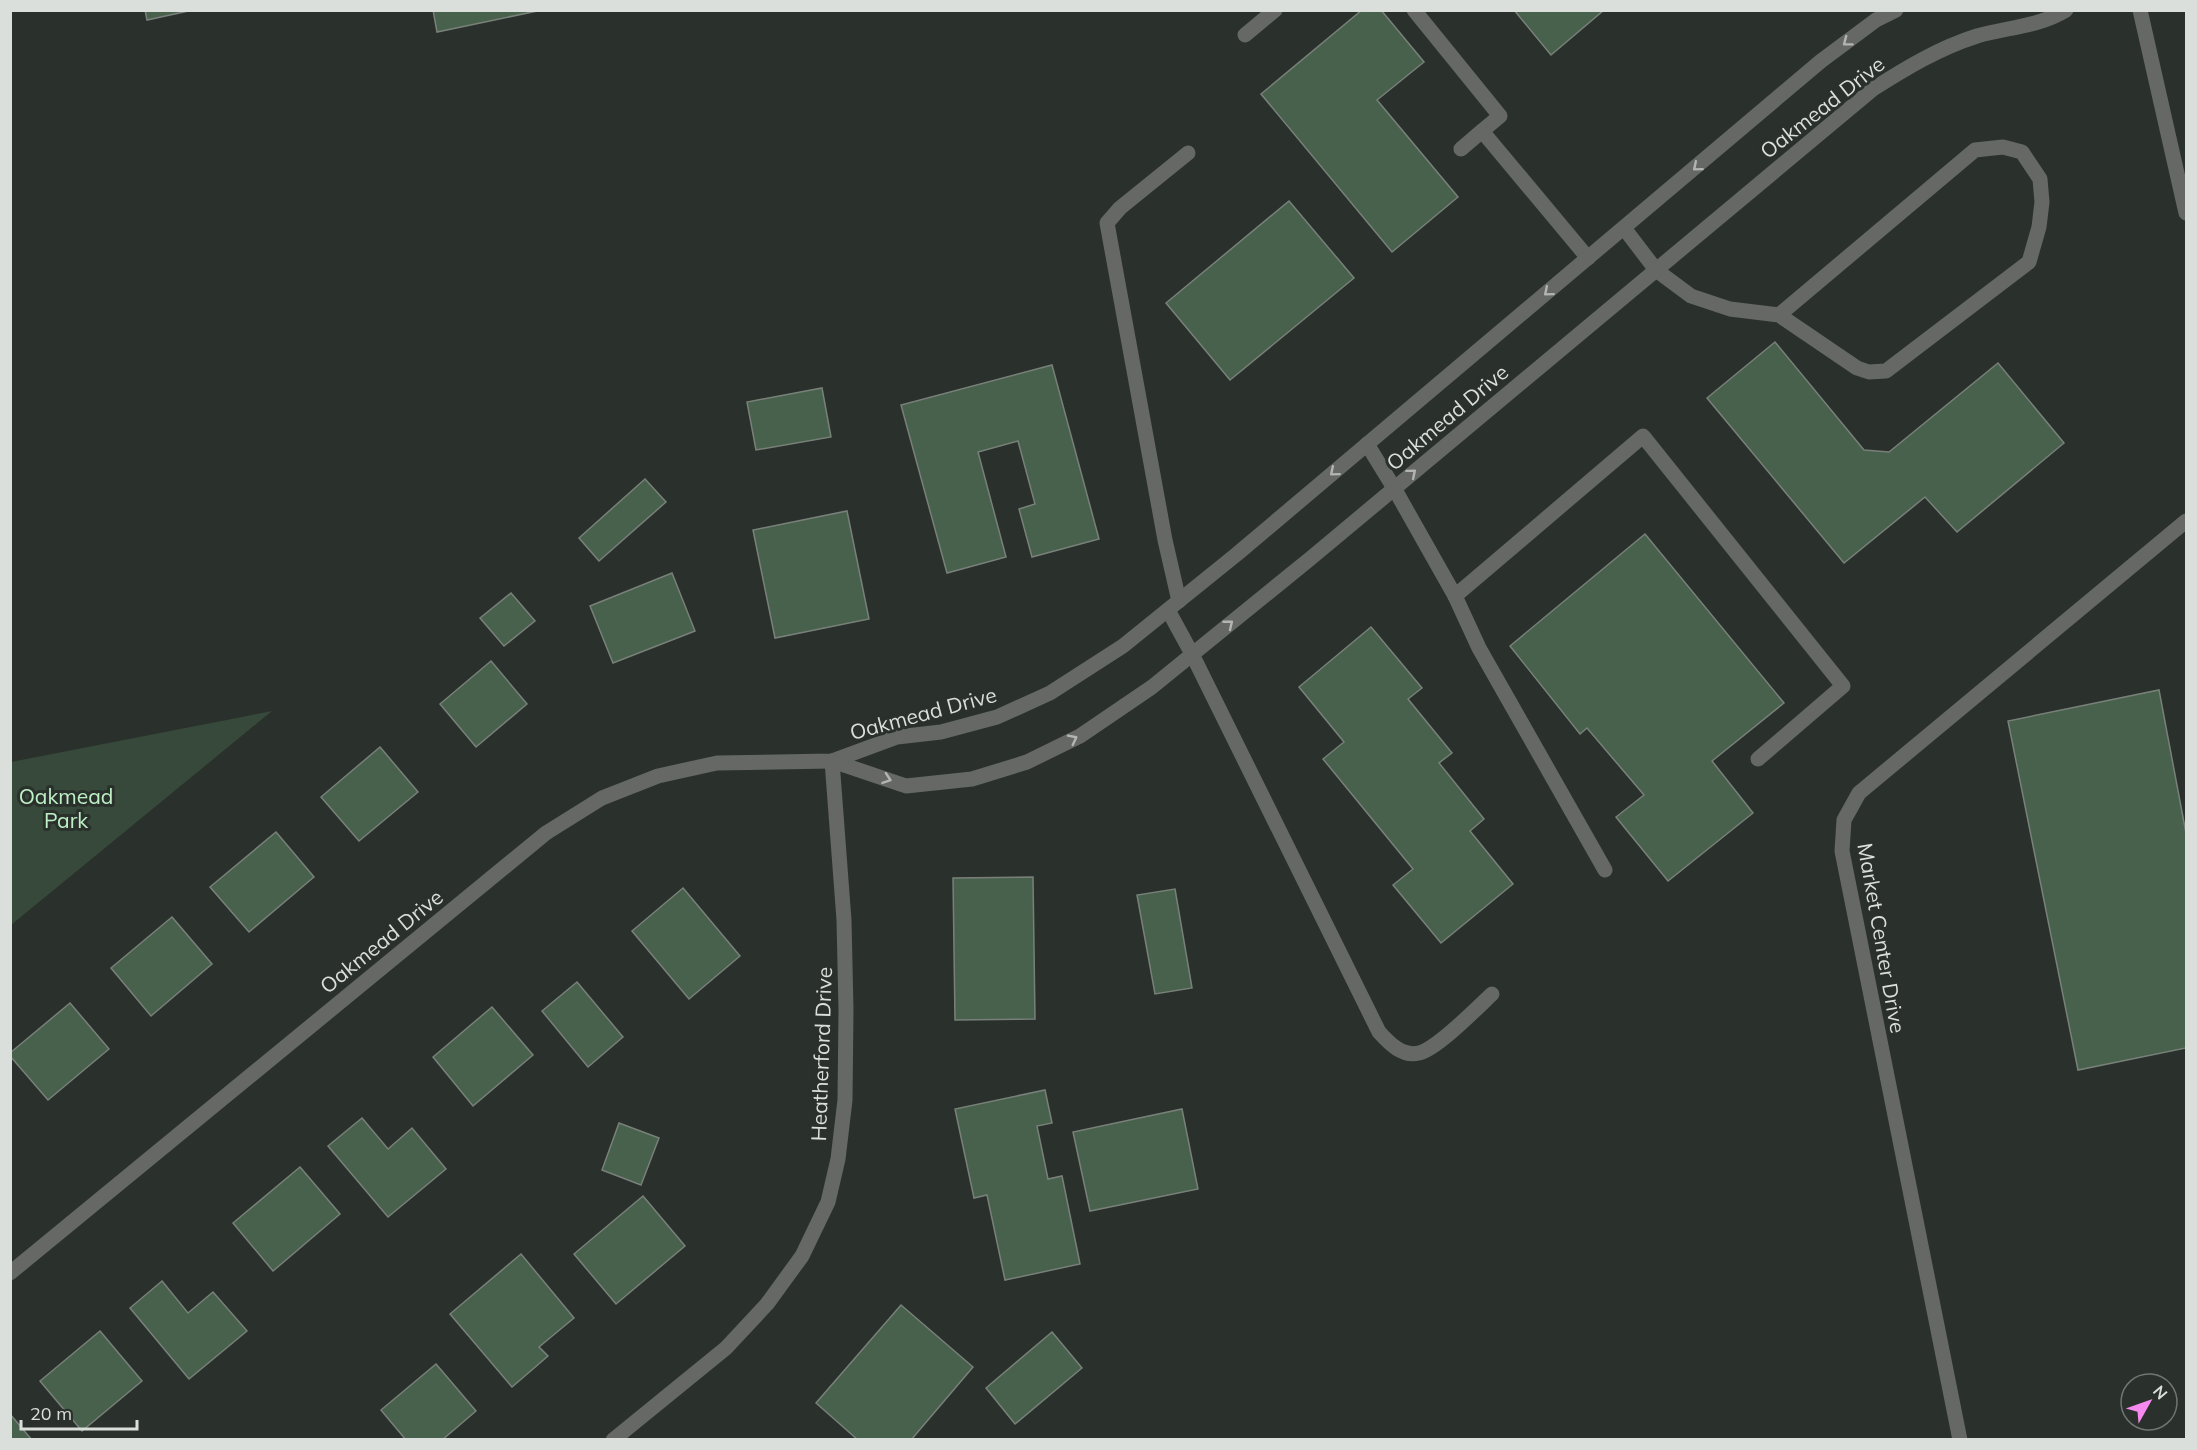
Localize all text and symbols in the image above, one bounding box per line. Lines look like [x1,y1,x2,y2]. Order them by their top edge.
one-way arrow [1842,35,1853,46]
street label: Oakmead Drive [1755,50,1889,164]
one-way arrow [1693,159,1704,170]
one-way arrow [1544,285,1555,296]
street label: Oakmead Drive [1381,359,1513,475]
one-way arrow [1330,465,1341,476]
one-way arrow [1405,469,1416,480]
one-way arrow [1222,620,1233,631]
street label: Oakmead Drive [847,681,999,745]
one-way arrow [1066,735,1077,746]
one-way arrow [881,772,892,785]
park label: Oakmead Park [19,783,113,833]
street label: Market Center Drive [1852,841,1912,1035]
street label: Oakmead Drive [314,883,448,999]
street label: Heatherford Drive [805,966,837,1142]
north arrow [2119,1372,2179,1432]
text: N [2149,1381,2172,1403]
scale bar [21,1393,136,1431]
text: 20 m [30,1402,72,1425]

